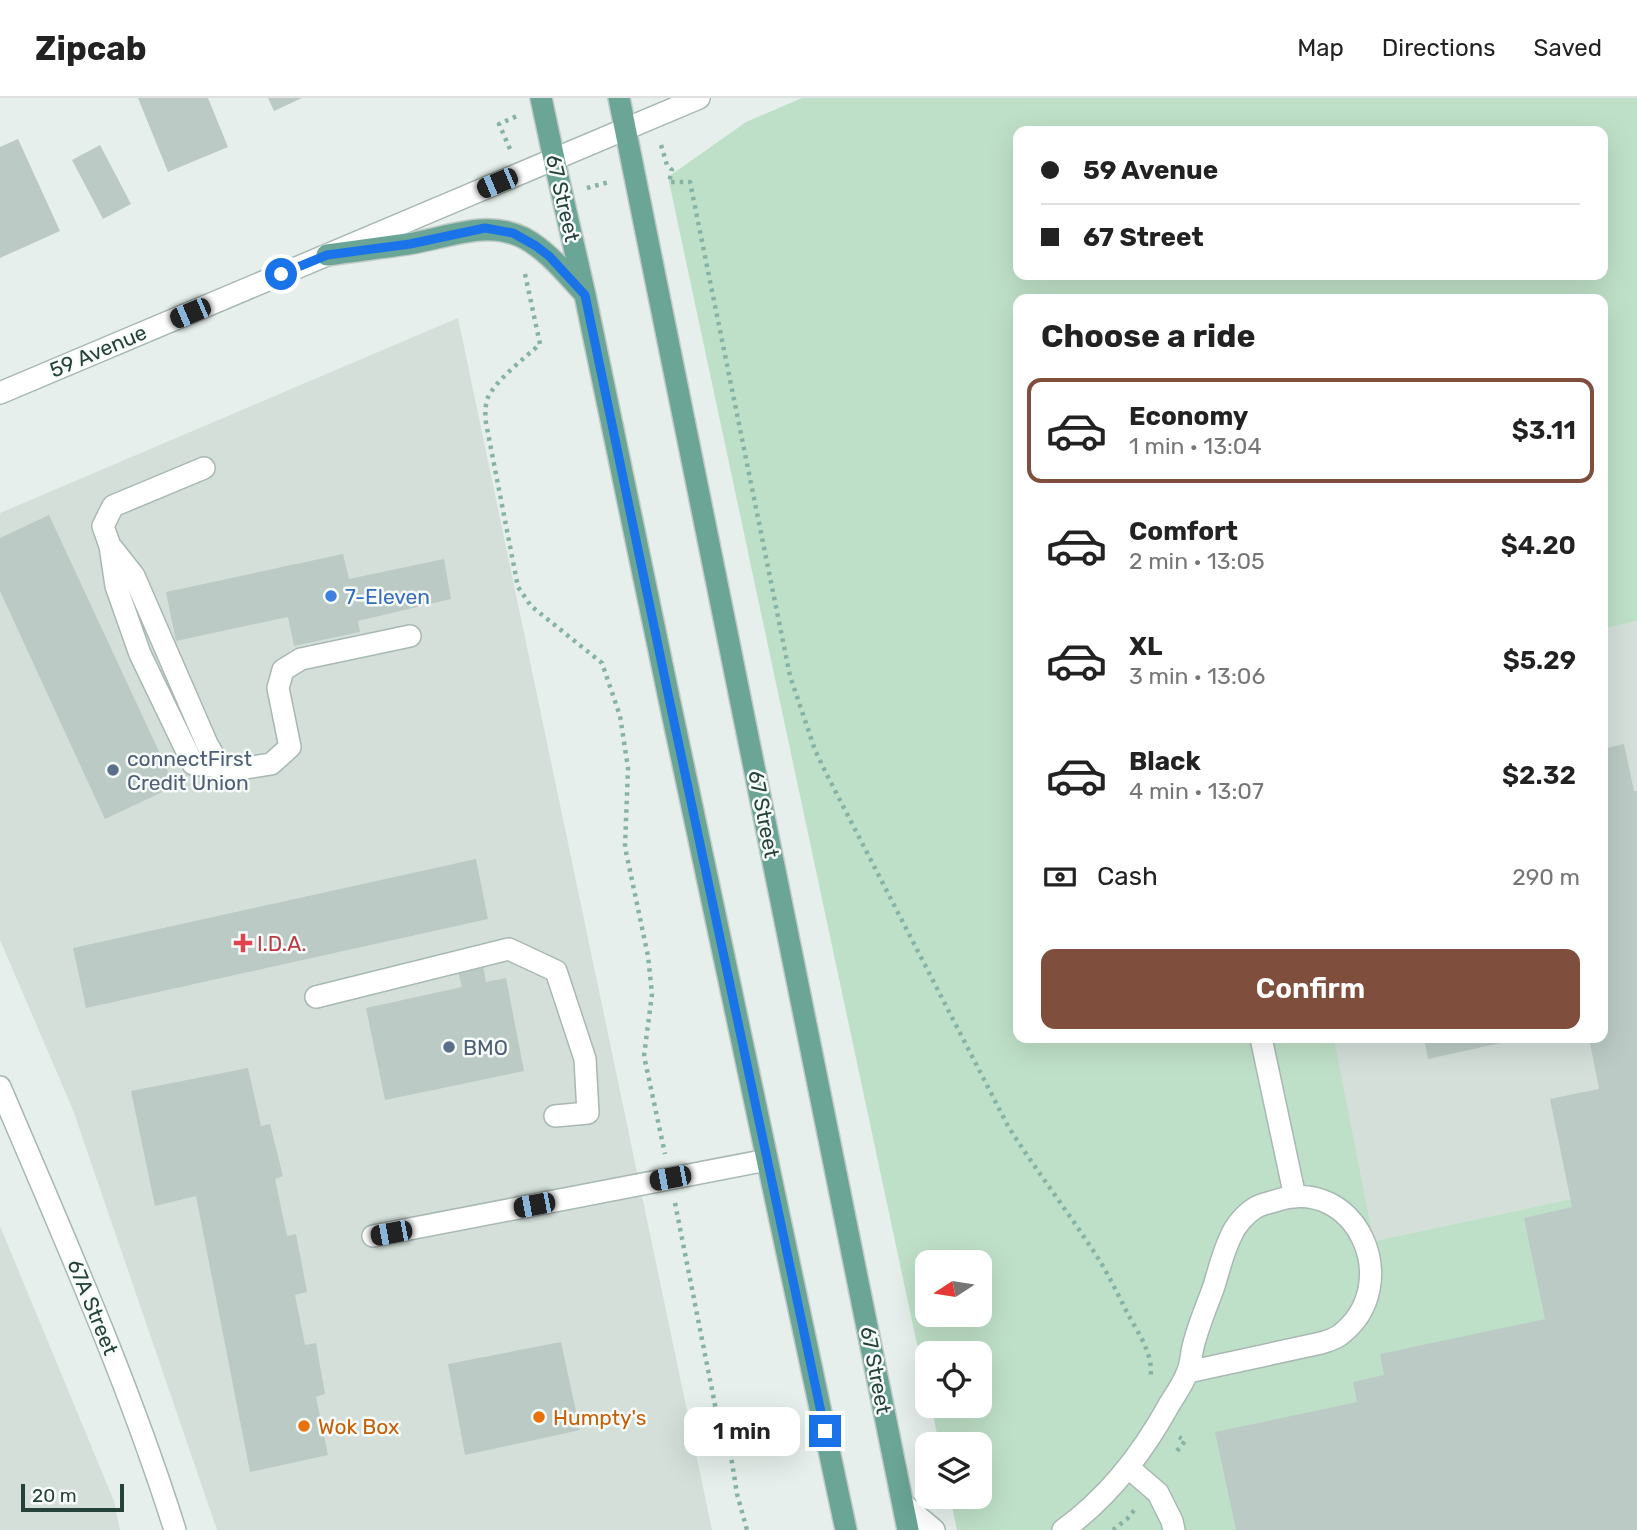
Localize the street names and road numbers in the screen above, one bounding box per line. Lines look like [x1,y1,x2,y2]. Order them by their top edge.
street label: 67 Street [541,152,585,244]
street label: 59 Avenue [46,319,150,383]
street label: 67 Street [743,768,785,860]
street label: 67A Street [62,1255,124,1359]
street label: 67 Street [855,1324,897,1416]

